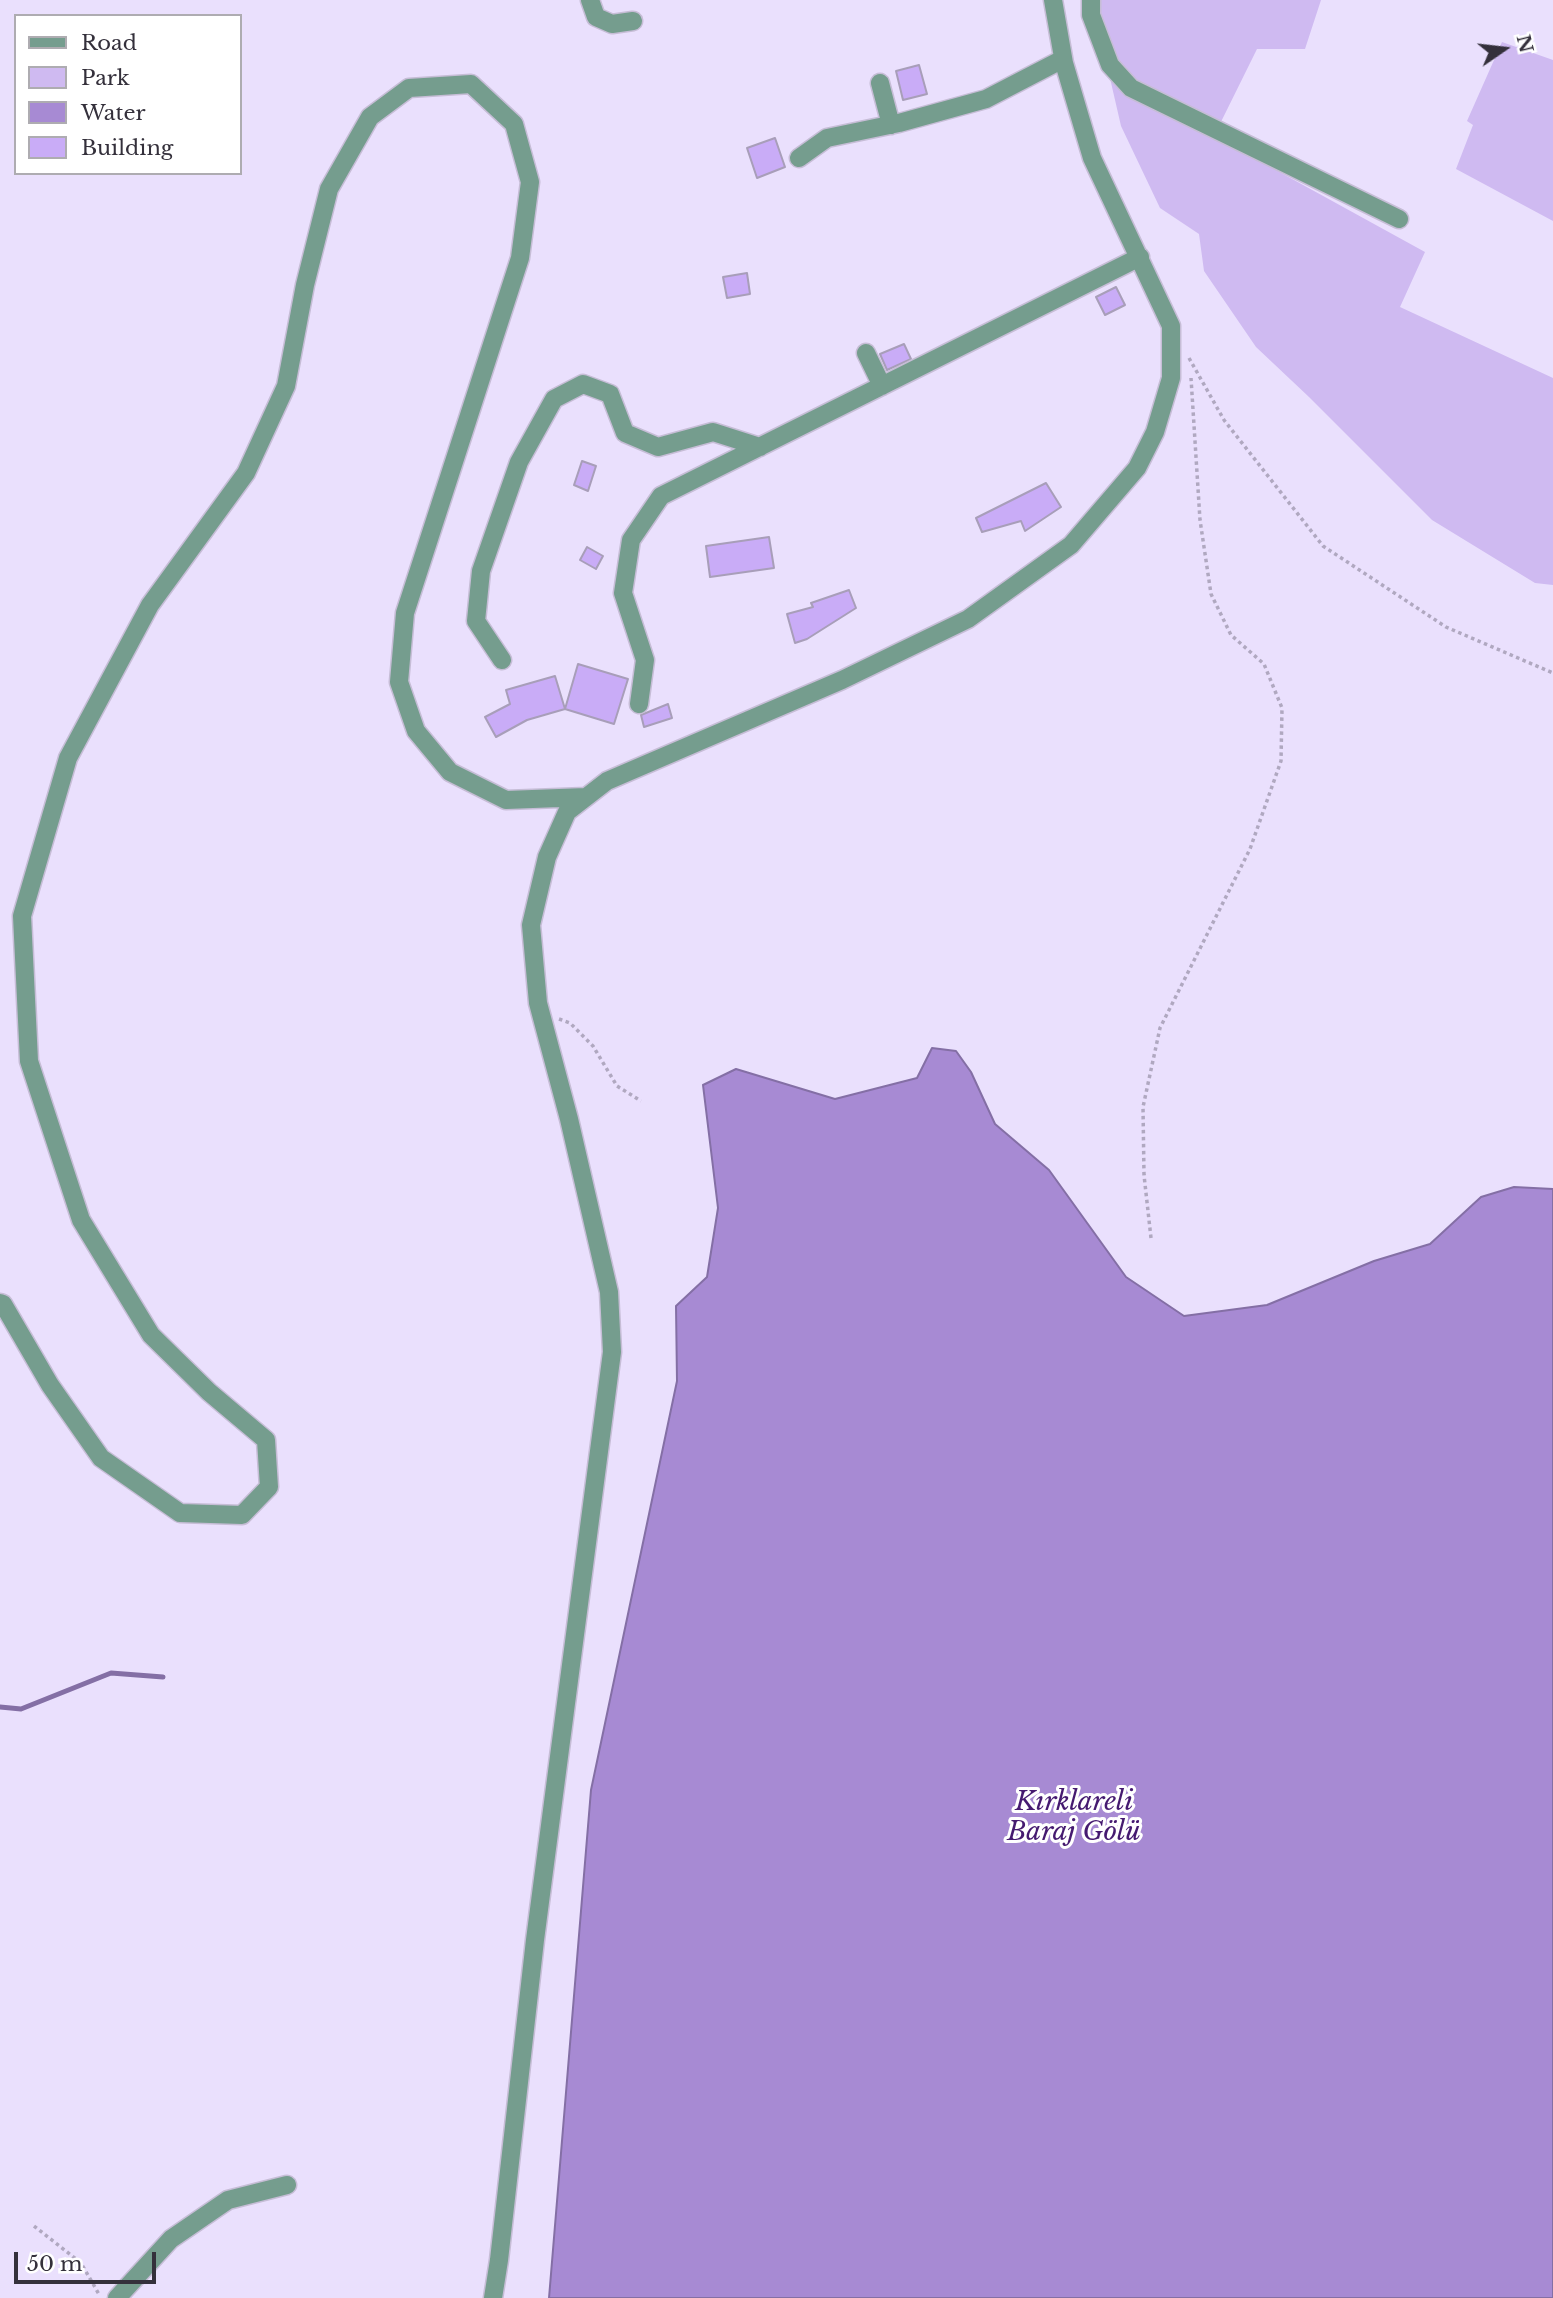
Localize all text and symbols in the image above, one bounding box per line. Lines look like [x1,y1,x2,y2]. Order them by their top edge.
legend [14,14,242,175]
north arrow [1469,14,1539,84]
text: Road [81,30,137,56]
text: N [1512,32,1538,55]
text: Park [81,65,130,91]
text: Water [81,100,145,126]
text: Building [81,135,173,161]
water label: Kırklareli Baraj Gölü [1007,1787,1141,1848]
scale bar [18,2238,159,2282]
text: 50 m [27,2251,82,2277]

